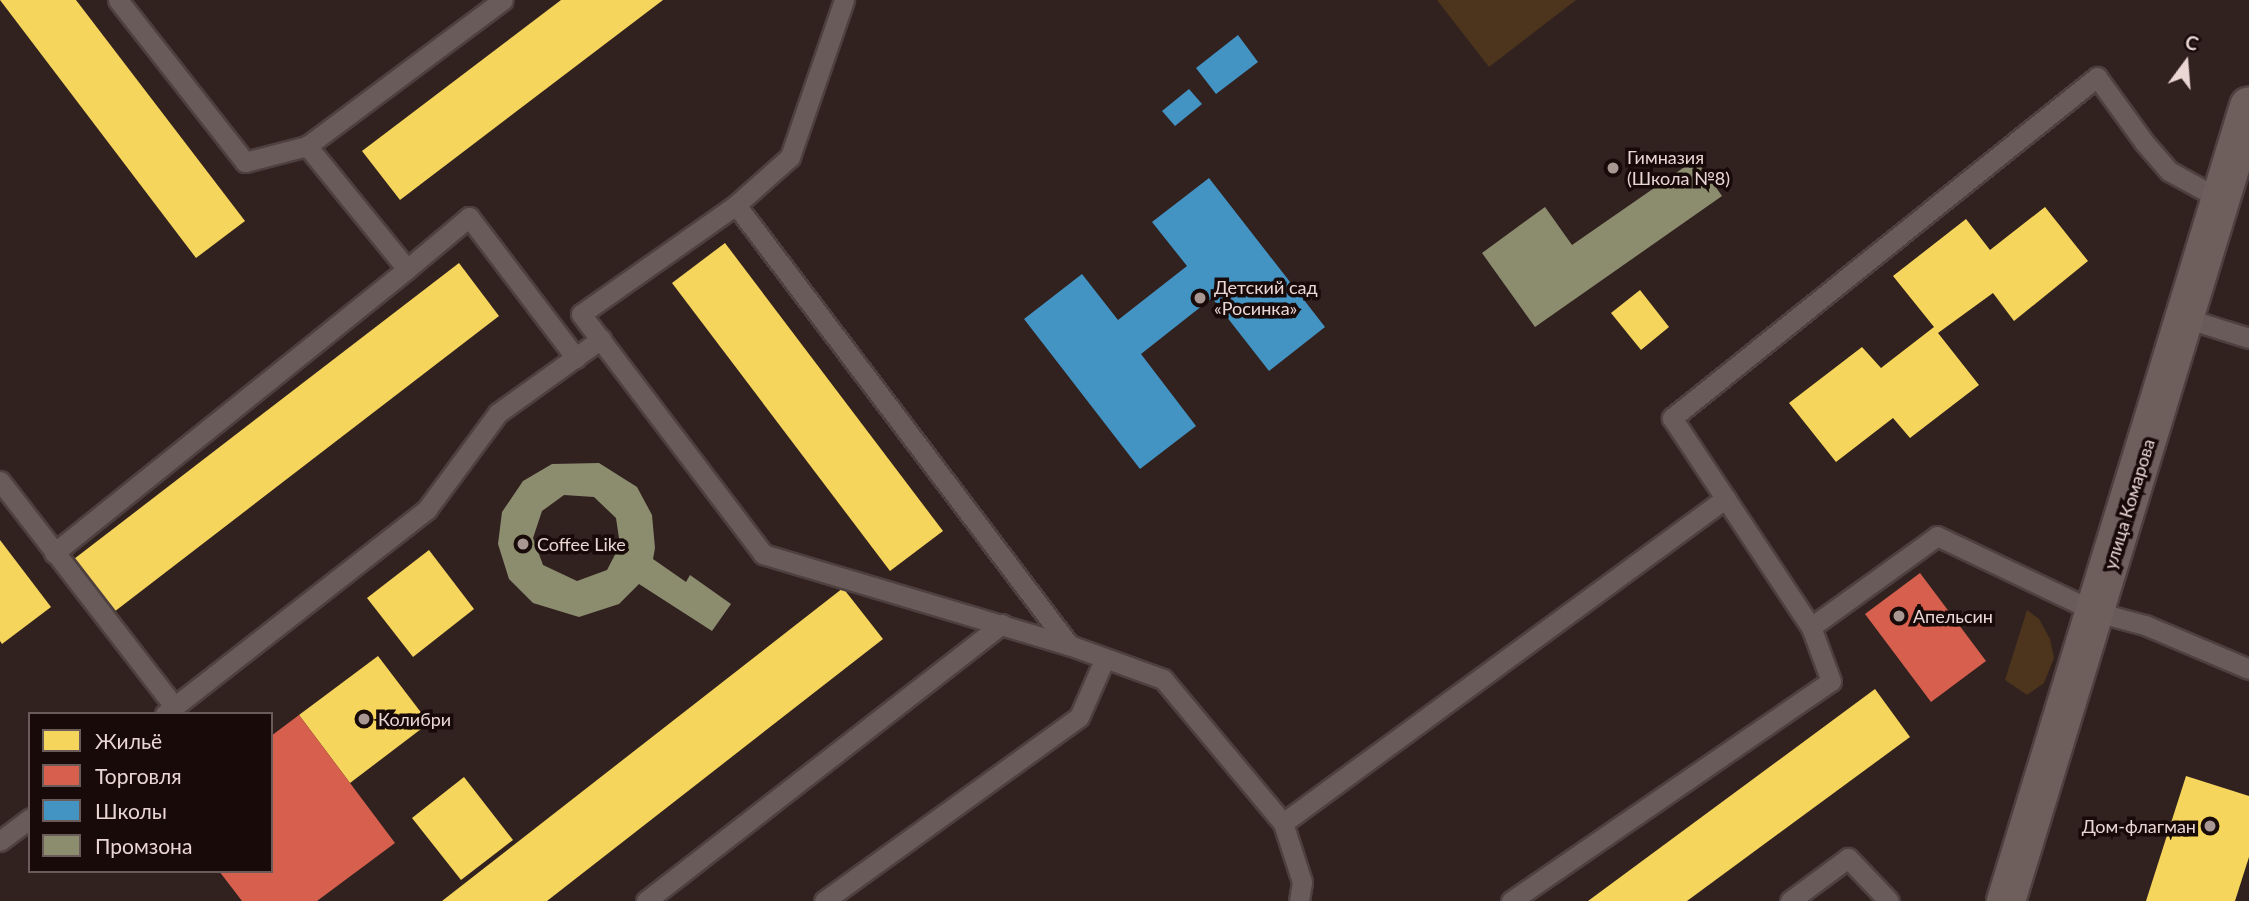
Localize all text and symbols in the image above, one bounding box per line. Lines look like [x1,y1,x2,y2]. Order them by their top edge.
north arrow [2151,28,2221,98]
text: С [2183,30,2201,55]
place label: Гимназия (Школа №8) [1627,147,1730,190]
marker: Гимназия (Школа №8) [1605,160,1621,176]
place label: Детский сад «Росинка» [1214,277,1318,320]
marker: Детский сад «Росинка» [1192,290,1208,306]
street label: улица Комарова [2099,436,2159,572]
place label: Coffee Like [537,533,626,555]
marker: Coffee Like [515,536,531,552]
place label: Апельсин [1913,605,1993,627]
marker: Апельсин [1891,608,1907,624]
place label: Колибри [378,708,451,730]
marker: Колибри [356,711,372,727]
legend [28,712,273,873]
text: Жильё [95,728,162,753]
text: Торговля [95,763,182,788]
text: Школы [95,798,167,823]
place label: Дом-флагман [2082,815,2196,837]
marker: Дом-флагман [2202,818,2218,834]
text: Промзона [95,833,192,858]

